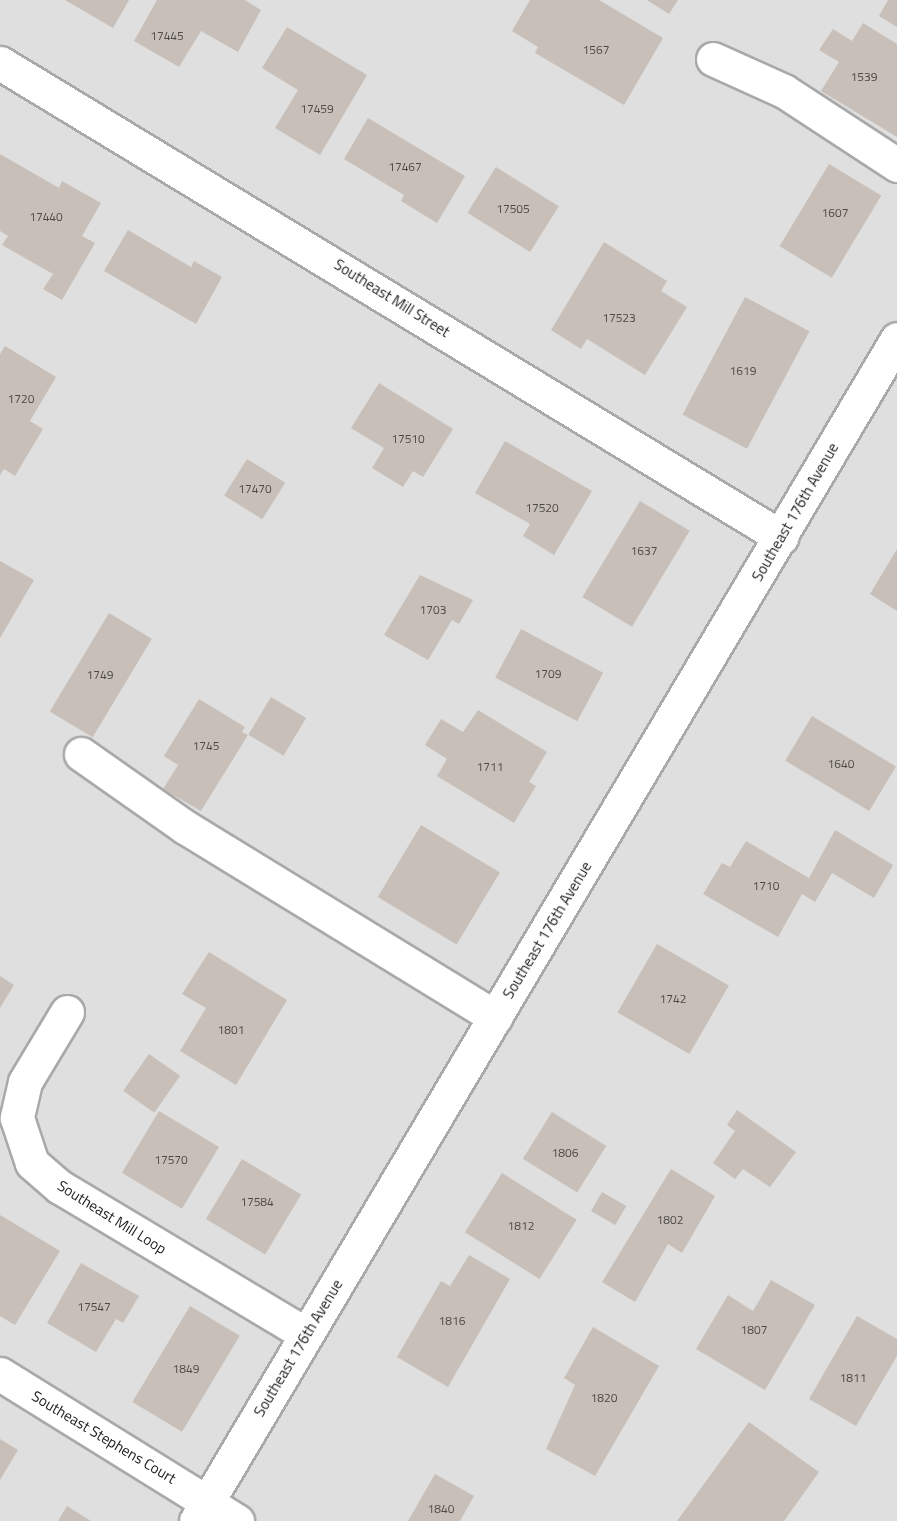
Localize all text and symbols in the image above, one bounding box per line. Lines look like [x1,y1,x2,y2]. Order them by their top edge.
house number: 17445 [150,29,184,43]
house number: 1567 [583,43,609,57]
house number: 1539 [851,70,877,84]
house number: 17459 [300,102,334,116]
house number: 17467 [388,160,422,174]
house number: 17505 [496,202,530,216]
house number: 1607 [822,206,848,220]
house number: 17440 [29,210,63,224]
street label: Southeast Mill Street [331,255,453,341]
house number: 17523 [602,311,636,325]
house number: 1619 [730,364,756,378]
house number: 1720 [8,392,34,406]
house number: 17510 [391,432,425,446]
street label: Southeast 176th Avenue [748,440,842,584]
house number: 17470 [238,482,272,496]
house number: 17520 [525,501,559,515]
house number: 1637 [631,544,657,558]
house number: 1703 [420,603,446,617]
house number: 1709 [535,667,561,681]
house number: 1749 [87,668,113,682]
house number: 1745 [193,739,219,753]
house number: 1640 [828,757,854,771]
house number: 1711 [477,760,503,774]
street label: Southeast 176th Avenue [499,858,595,1002]
house number: 1710 [753,879,779,893]
house number: 1742 [660,992,686,1006]
house number: 1801 [218,1023,244,1037]
house number: 1806 [552,1146,578,1160]
house number: 17570 [154,1153,188,1167]
street label: Southeast Mill Loop [54,1176,170,1258]
house number: 17584 [240,1195,274,1209]
house number: 1802 [657,1213,683,1227]
house number: 1812 [508,1219,534,1233]
street label: Southeast 176th Avenue [250,1276,346,1420]
house number: 17547 [77,1300,111,1314]
house number: 1816 [439,1314,465,1328]
house number: 1807 [741,1323,767,1337]
house number: 1849 [173,1362,199,1376]
house number: 1811 [840,1371,866,1385]
street label: Southeast Stephens Court [29,1387,179,1487]
house number: 1820 [591,1391,617,1405]
house number: 1840 [428,1502,454,1516]

